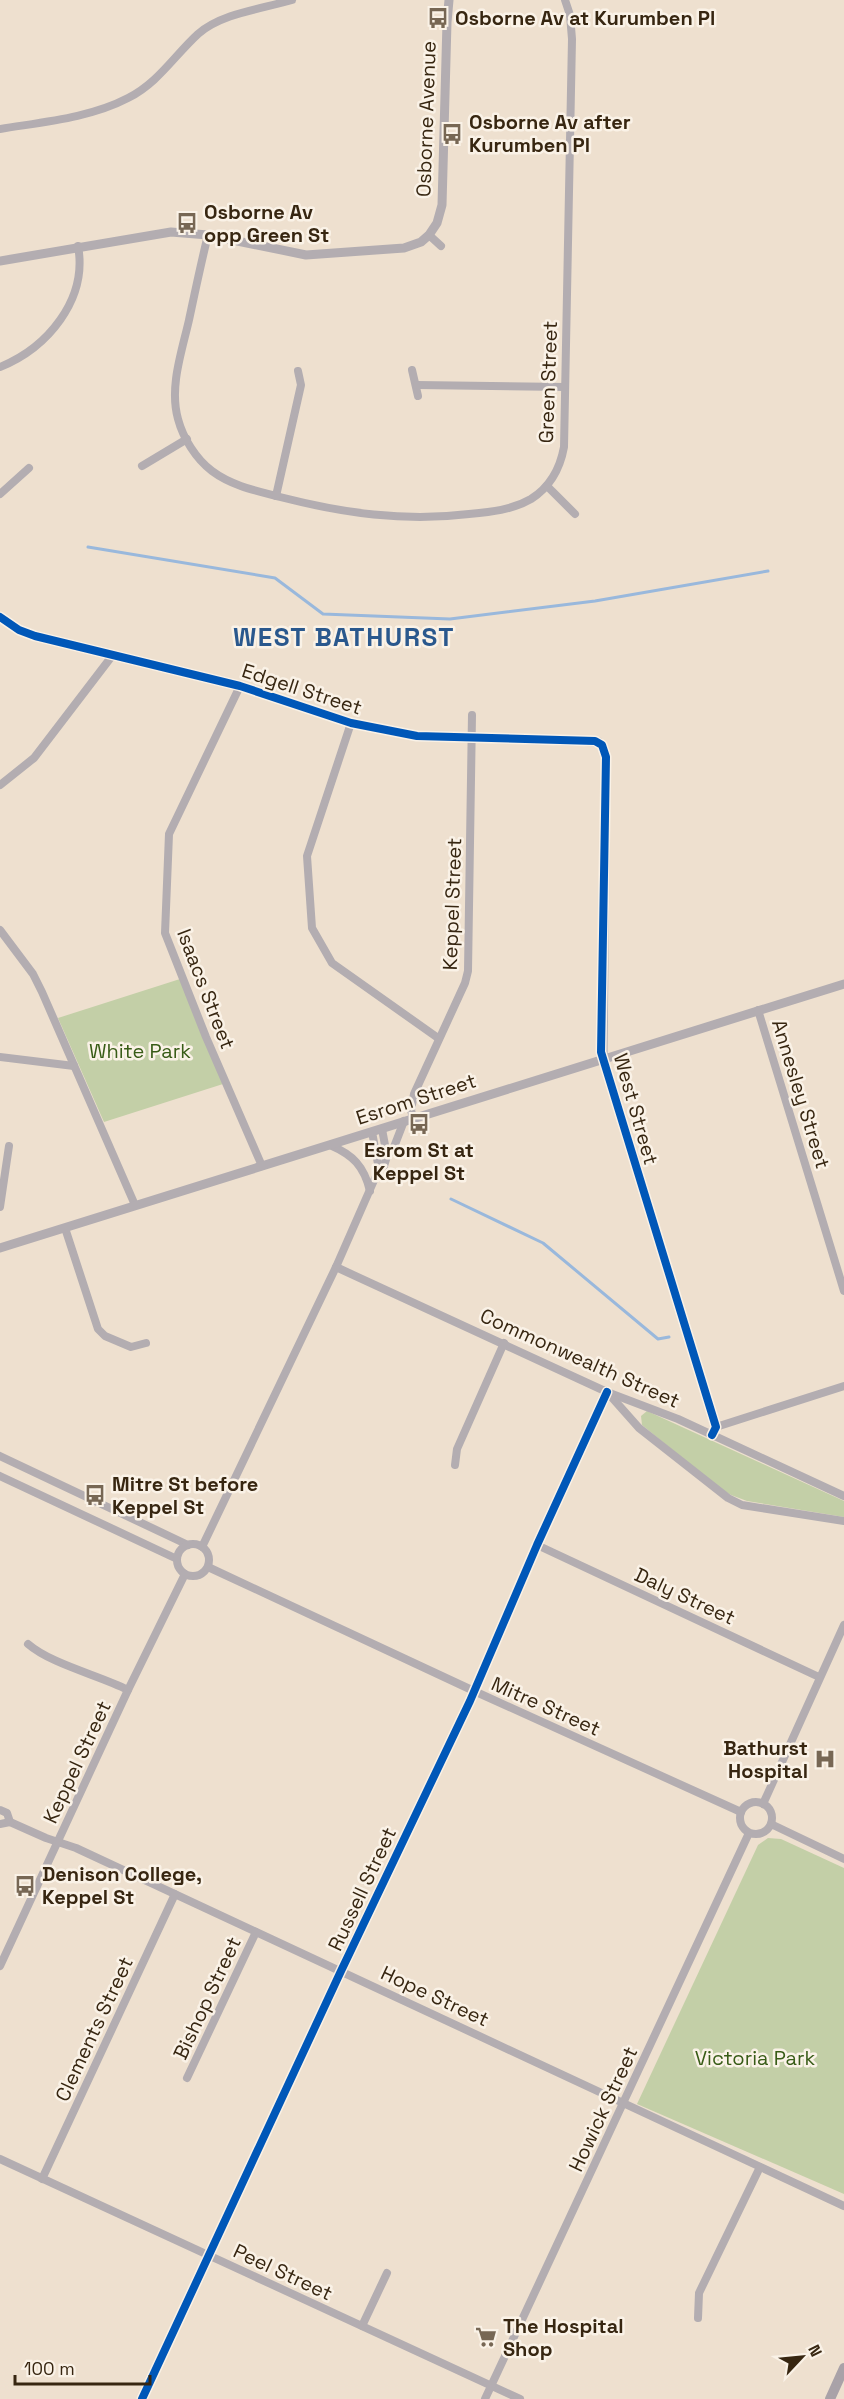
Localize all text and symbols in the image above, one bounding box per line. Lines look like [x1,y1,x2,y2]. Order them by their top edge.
place label: Osborne Av at Kurumben Pl [455,5,715,31]
bus stop icon: Osborne Av at Kurumben Pl [426,6,450,30]
street label: Osborne Avenue [410,40,442,198]
place label: Osborne Av after Kurumben Pl [469,109,631,158]
bus stop icon: Osborne Av after Kurumben Pl [440,122,464,146]
place label: Osborne Av opp Green St [204,199,329,248]
bus stop icon: Osborne Av opp Green St [175,211,199,235]
street label: Green Street [533,320,563,444]
district label: WEST BATHURST [233,620,455,654]
street label: Edgell Street [239,657,365,721]
street label: Keppel Street [437,837,467,971]
street label: Isaacs Street [171,925,241,1053]
street label: Annesley Street [766,1016,836,1172]
park label: White Park [89,1038,191,1064]
street label: West Street [608,1050,664,1168]
street label: Esrom Street [353,1067,479,1131]
bus stop icon: Esrom St at Keppel St [407,1112,431,1136]
place label: Esrom St at Keppel St [364,1137,474,1186]
street label: Commonwealth Street [476,1302,684,1414]
place label: Mitre St before Keppel St [112,1471,258,1520]
bus stop icon: Mitre St before Keppel St [83,1483,107,1507]
street label: Daly Street [630,1561,740,1631]
street label: Mitre Street [487,1670,605,1742]
street label: Keppel Street [37,1697,117,1827]
place label: Bathurst Hospital [723,1735,808,1784]
hospital icon: Bathurst Hospital [813,1747,837,1771]
street label: Russell Street [322,1823,402,1955]
place label: Denison College, Keppel St [42,1861,202,1910]
bus stop icon: Denison College, Keppel St [13,1874,37,1898]
street label: Bishop Street [167,1932,247,2064]
street label: Clements Street [49,1953,139,2105]
street label: Hope Street [377,1960,493,2032]
street label: Howick Street [563,2042,643,2176]
park label: Victoria Park [695,2045,816,2071]
street label: Peel Street [229,2238,337,2306]
place label: The Hospital Shop [503,2313,624,2362]
supermarket icon: The Hospital Shop [474,2325,498,2349]
north arrow [772,2327,832,2387]
text: N [803,2341,827,2360]
scale bar [15,2348,150,2386]
text: 100 m [24,2357,75,2380]

